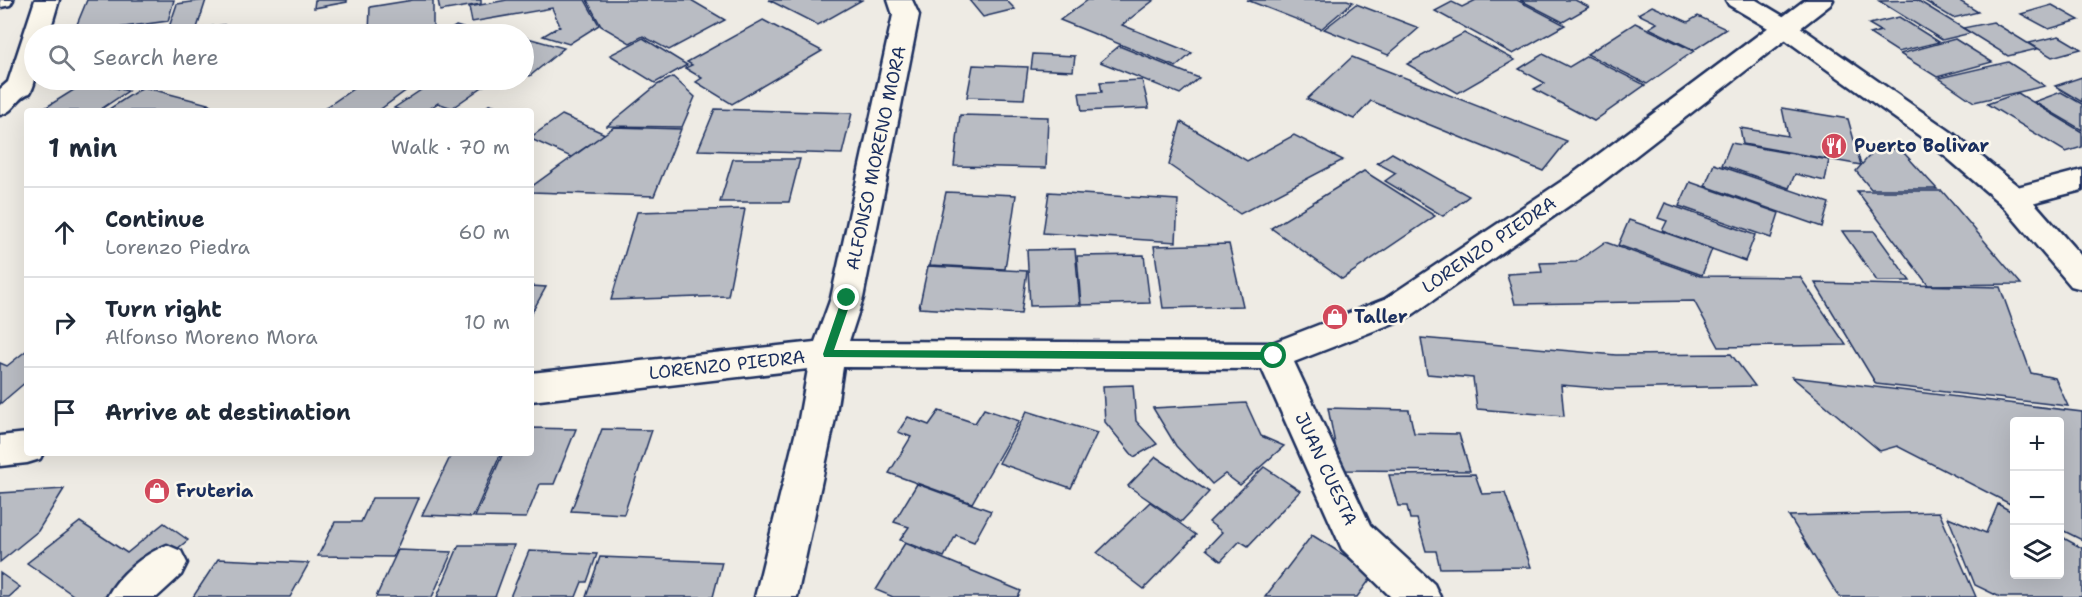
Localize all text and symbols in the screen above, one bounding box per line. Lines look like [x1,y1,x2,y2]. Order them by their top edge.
search box [24,24,534,90]
icon: search [45,41,78,74]
text: Search here [93,43,219,72]
street label: ALFONSO MORENO MORA [841,44,911,272]
text: 1 min [48,130,117,165]
restaurant icon: Puerto Bolivar [1819,131,1849,161]
text: Walk · 70 m [391,134,510,160]
place label: Puerto Bolivar [1854,134,1989,158]
street label: LORENZO PIEDRA [1417,191,1561,299]
text: Continue [105,205,205,234]
icon: ahead [48,216,81,249]
text: 60 m [458,219,510,245]
text: Lorenzo Piedra [105,234,250,260]
route end [833,284,859,310]
text: Turn right [105,295,222,324]
shop icon: Taller [1320,302,1350,332]
place label: Taller [1354,305,1408,329]
icon: right [48,306,81,339]
text: 10 m [464,309,510,335]
text: Alfonso Moreno Mora [105,324,318,350]
route start [1260,342,1286,368]
street label: LORENZO PIEDRA [648,345,806,385]
icon: arrive [48,396,81,429]
text: Arrive at destination [105,398,351,427]
street label: JUAN CUESTA [1289,409,1363,529]
map controls [2010,417,2064,579]
button: + [2010,417,2064,471]
button: − [2010,471,2064,525]
shop icon: Fruteria [142,476,172,506]
place label: Fruteria [176,479,254,503]
button: layers [2010,525,2064,579]

